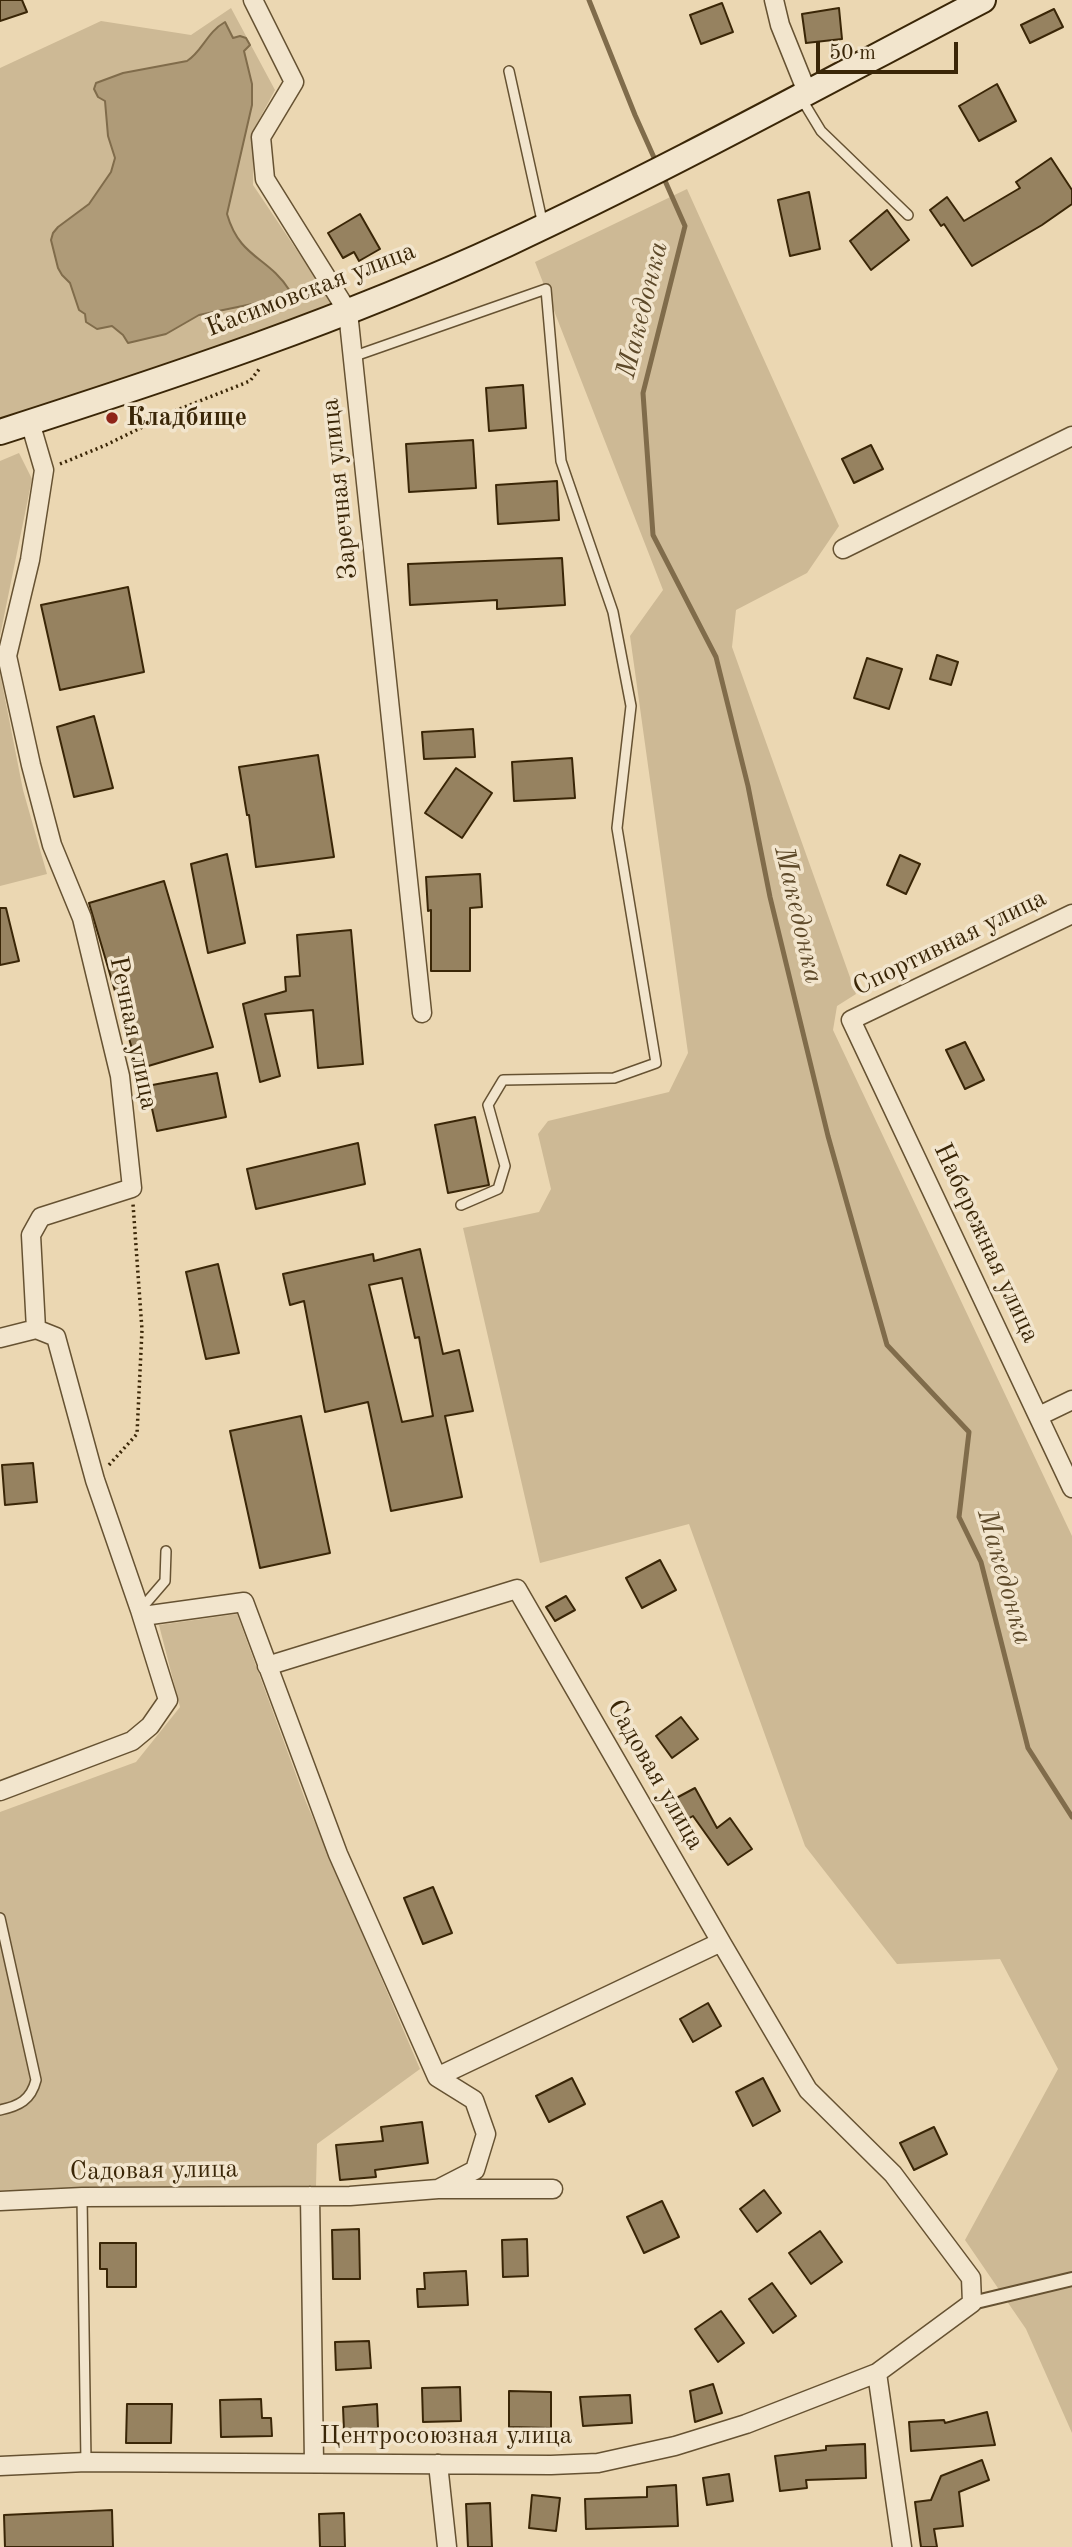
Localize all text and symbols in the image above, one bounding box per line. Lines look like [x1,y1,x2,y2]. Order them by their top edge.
scale bar [820,28,962,72]
text: 50 m [829,43,876,64]
street label: Касимовская улица [202,236,420,344]
water label: Македонка [610,238,676,382]
street label: Заречная улица [315,397,365,581]
place label: Кладбище [126,402,247,434]
marker: Кладбище [104,410,120,426]
water label: Македонка [766,843,830,987]
street label: Спортивная улица [848,883,1052,1003]
street label: Речная улица [102,954,164,1112]
street label: Набережная улица [926,1138,1046,1348]
water label: Македонка [969,1505,1039,1649]
street label: Садовая улица [599,1694,711,1856]
street label: Садовая улица [69,2154,239,2188]
street label: Центросоюзная улица [320,2420,572,2452]

